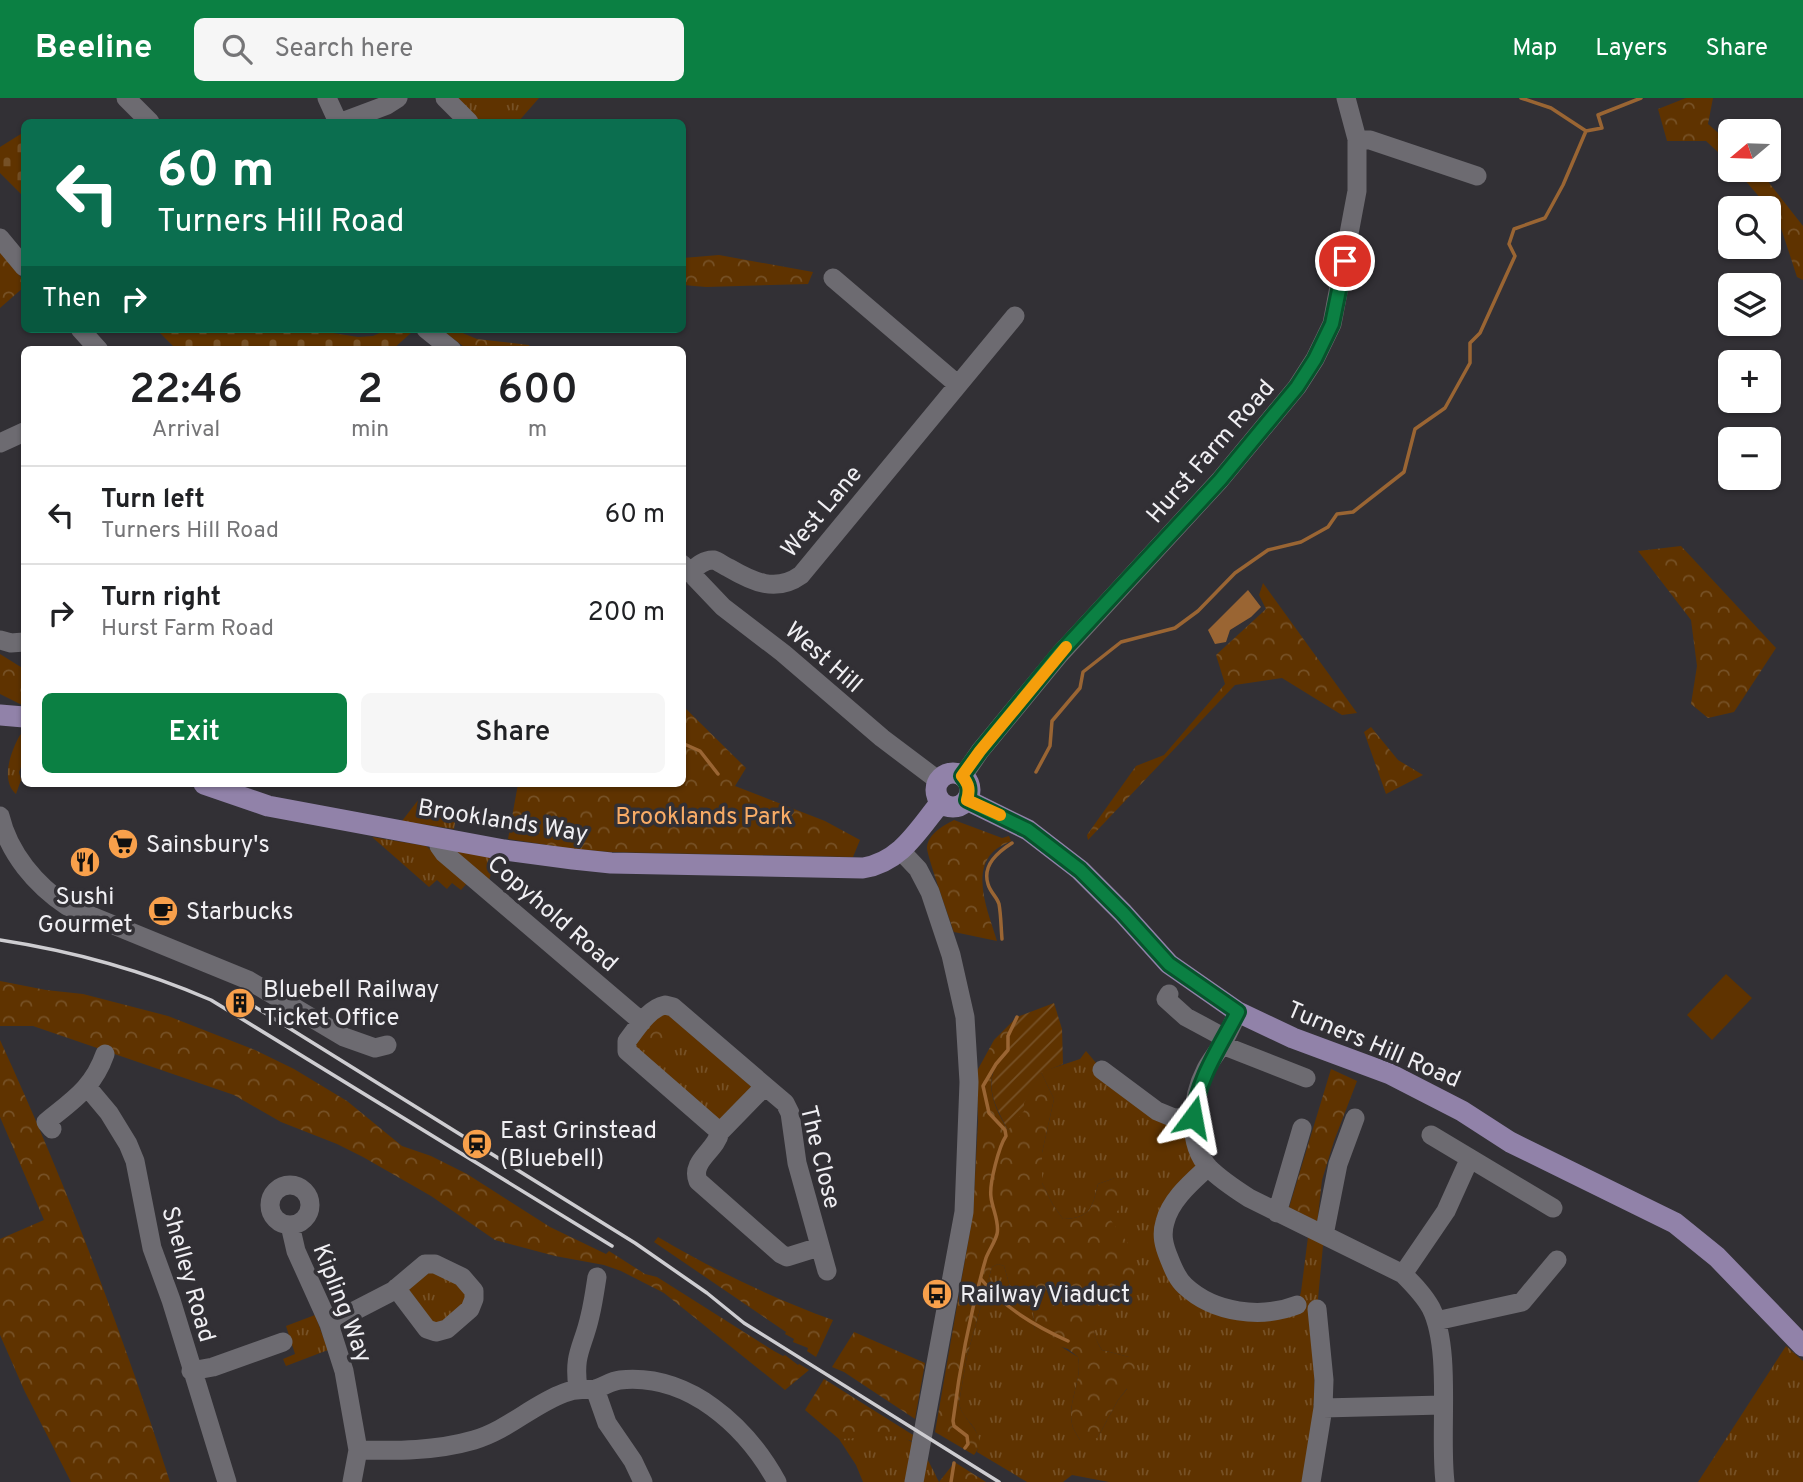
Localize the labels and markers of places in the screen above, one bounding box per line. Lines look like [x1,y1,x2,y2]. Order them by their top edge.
pin [1315,231,1375,291]
supermarket icon: Sainsbury's [106,827,140,861]
place label: Sainsbury's [146,831,270,861]
restaurant icon: Sushi Gourmet [68,845,102,879]
place label: Sushi Gourmet [37,883,133,941]
cafe icon: Starbucks [146,894,180,928]
place label: Starbucks [186,898,294,928]
place label: Bluebell Railway Ticket Office [263,976,439,1034]
building icon: Bluebell Railway Ticket Office [223,986,257,1020]
place label: East Grinstead (Bluebell) [500,1117,657,1175]
station icon: East Grinstead (Bluebell) [460,1127,494,1161]
bus stop icon: Railway Viaduct [920,1277,954,1311]
place label: Railway Viaduct [960,1281,1130,1311]

